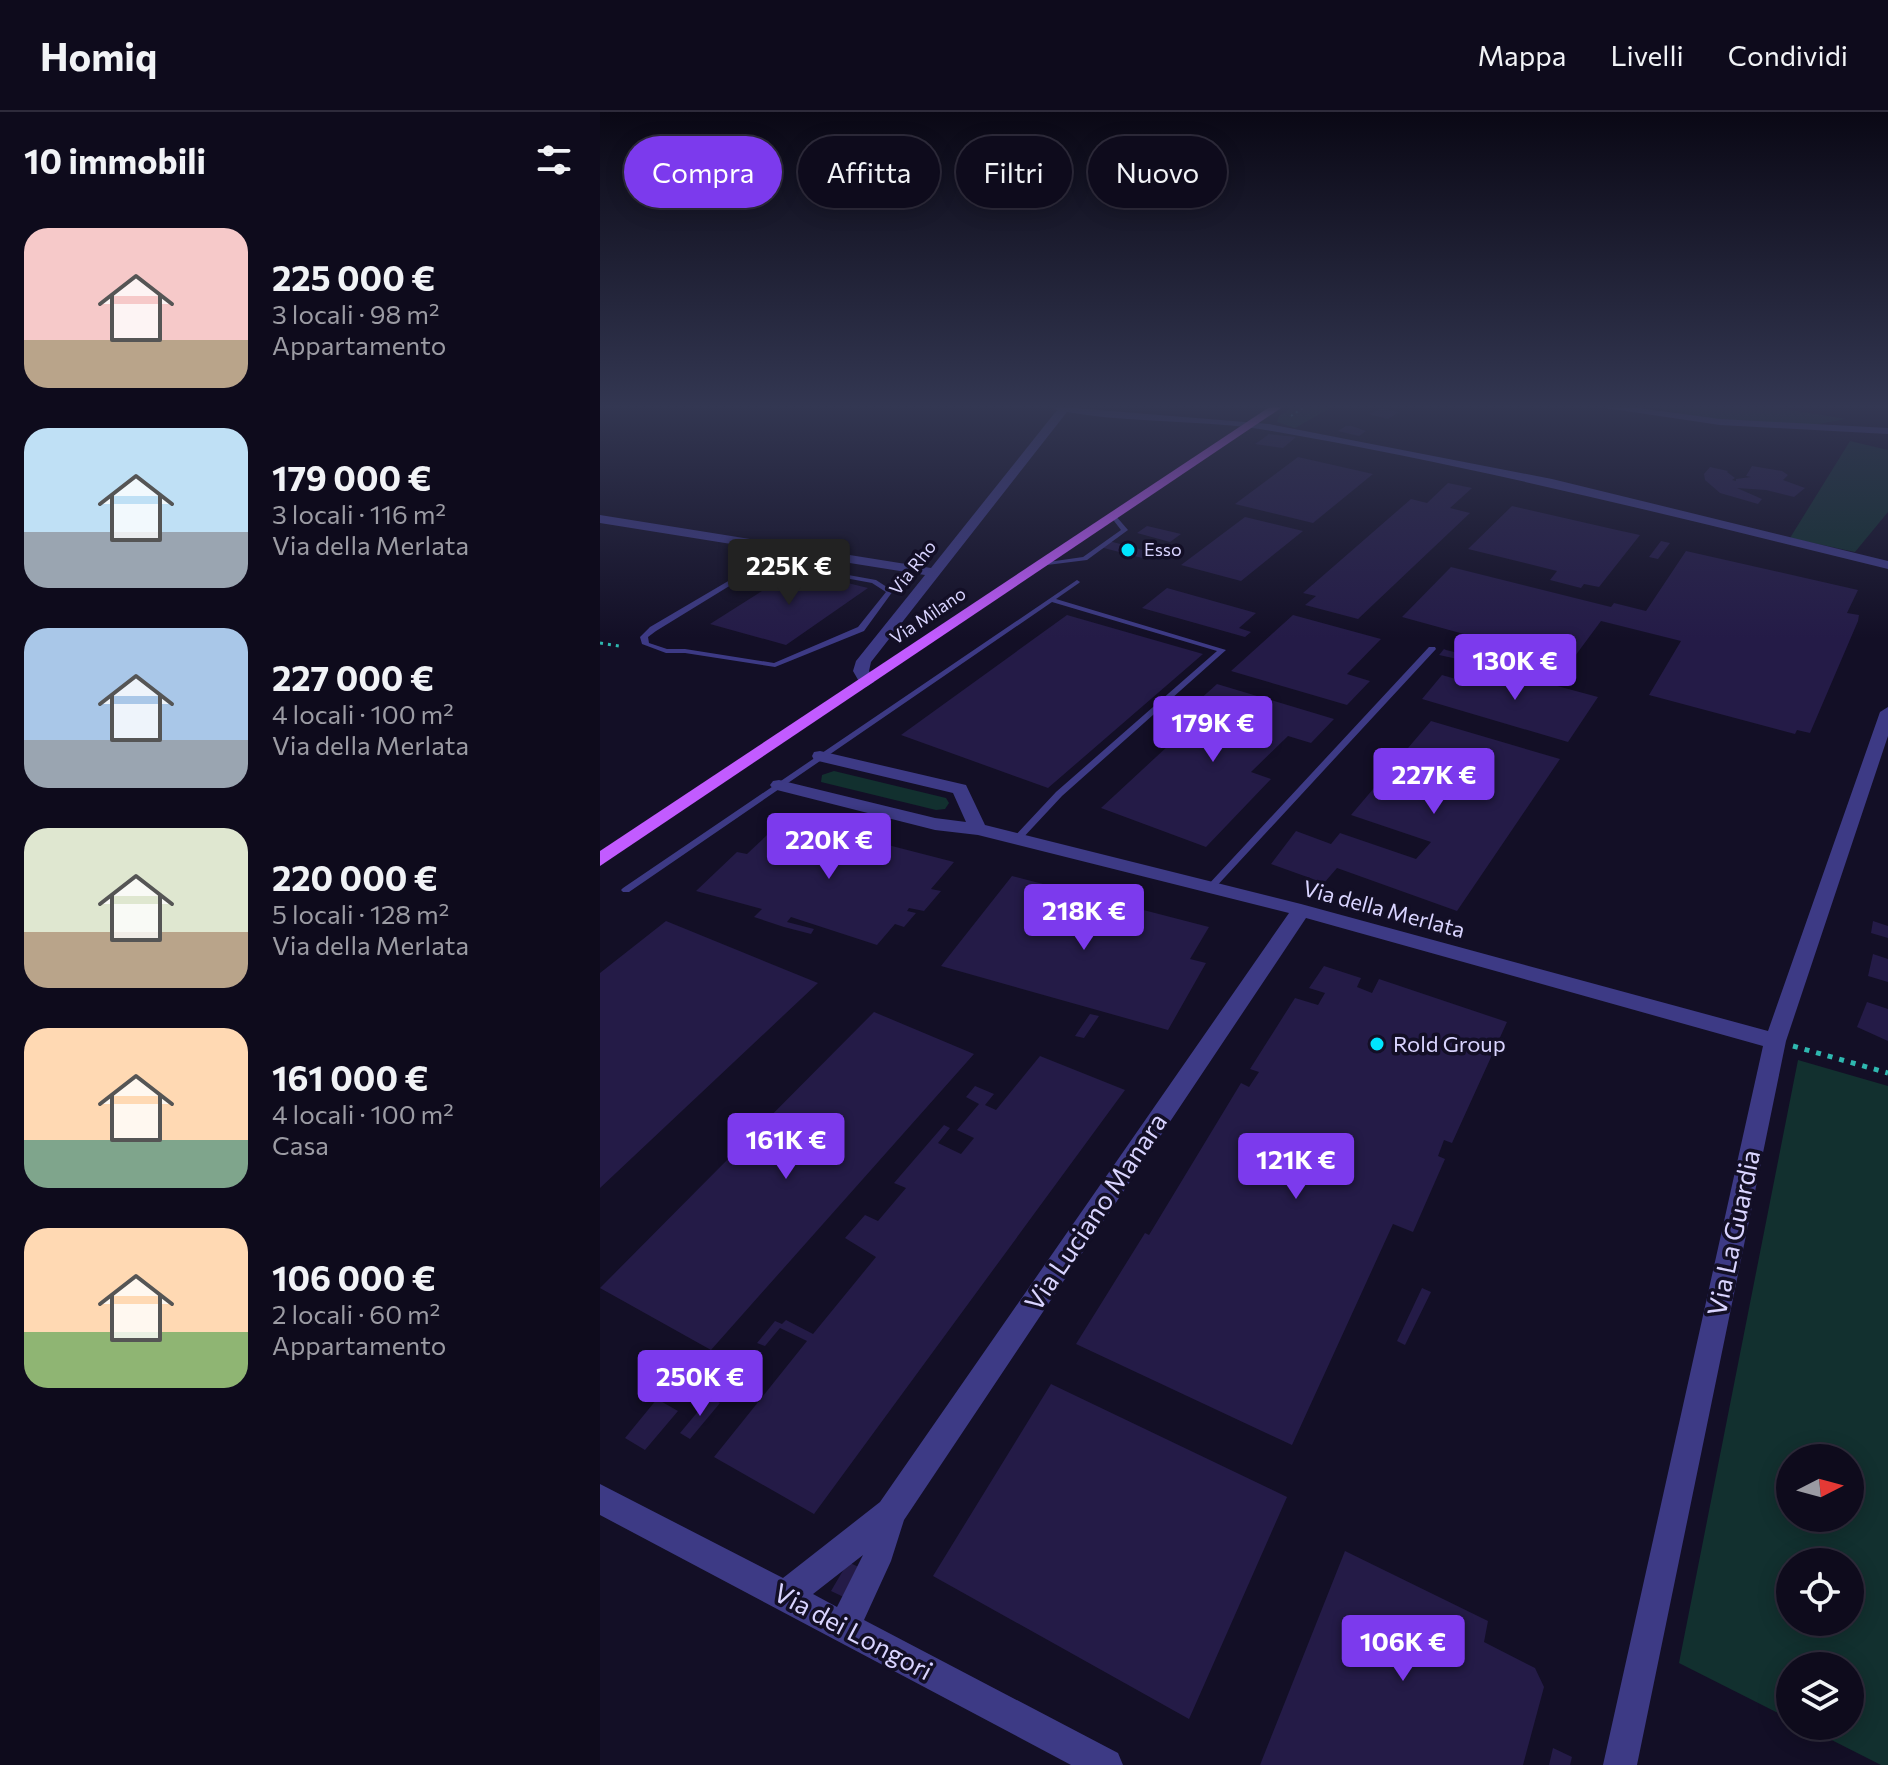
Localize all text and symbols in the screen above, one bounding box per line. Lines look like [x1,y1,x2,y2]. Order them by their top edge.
text: Homiq [40,32,157,79]
text: Mappa [1478,38,1566,72]
text: Livelli [1610,38,1684,72]
text: Condividi [1728,38,1848,72]
chip: Compra [624,136,782,208]
chip: Affitta [798,136,940,208]
chip: Filtri [956,136,1072,208]
chip: Nuovo [1088,136,1227,208]
icon: filters [532,138,576,182]
text: 10 immobili [24,139,206,181]
text: 225 000 € [272,256,435,298]
icon: home [88,260,184,356]
text: 3 locali · 98 m² [272,298,439,329]
text: Appartamento [272,329,446,360]
text: 179 000 € [272,456,432,498]
icon: home [88,460,184,556]
text: 3 locali · 116 m² [272,498,446,529]
text: Via della Merlata [272,529,469,560]
street label: Via Rho [884,536,940,599]
place label: Esso [1144,538,1182,560]
pin: 225K € [724,539,854,607]
marker: Esso [1119,541,1137,559]
text: 225K € [746,549,832,580]
street label: Via Milano [885,582,970,649]
pin: 130K € [1450,634,1580,702]
text: 130K € [1472,644,1558,675]
text: 227 000 € [272,656,434,698]
icon: home [88,660,184,756]
pin: 179K € [1148,696,1278,764]
text: 4 locali · 100 m² [272,698,454,729]
text: 179K € [1171,706,1255,737]
text: Via della Merlata [272,729,469,760]
pin: 227K € [1369,748,1499,816]
text: 227K € [1391,758,1477,789]
pin: 220K € [764,813,894,881]
text: 220K € [785,823,873,854]
text: 220 000 € [272,856,438,898]
icon: home [88,860,184,956]
street label: Via della Merlata [1300,874,1468,943]
pin: 218K € [1019,884,1149,952]
text: 218K € [1042,894,1126,925]
text: 5 locali · 128 m² [272,898,449,929]
text: Via della Merlata [272,929,469,960]
place label: Rold Group [1393,1030,1506,1057]
marker: Rold Group [1368,1035,1386,1053]
text: 161 000 € [272,1056,428,1098]
icon: home [88,1060,184,1156]
text: 4 locali · 100 m² [272,1098,454,1129]
street label: Via Luciano Manara [1017,1107,1172,1316]
pin: 161K € [721,1113,851,1181]
text: 161K € [745,1123,827,1154]
text: Casa [272,1129,329,1160]
pin: 121K € [1231,1133,1361,1201]
text: 121K € [1256,1143,1336,1174]
street label: Via La Guardia [1700,1147,1765,1319]
text: 106 000 € [272,1256,436,1298]
icon: home [88,1260,184,1356]
text: 2 locali · 60 m² [272,1298,440,1329]
text: Appartamento [272,1329,446,1360]
pin: 250K € [635,1350,765,1418]
text: 250K € [656,1360,744,1391]
north arrow [1776,1444,1864,1532]
map controls [1776,1444,1864,1740]
button: locate [1776,1548,1864,1636]
street label: Via dei Longori [769,1576,938,1686]
pin: 106K € [1338,1615,1468,1683]
text: 106K € [1360,1625,1446,1656]
button: layers [1776,1652,1864,1740]

